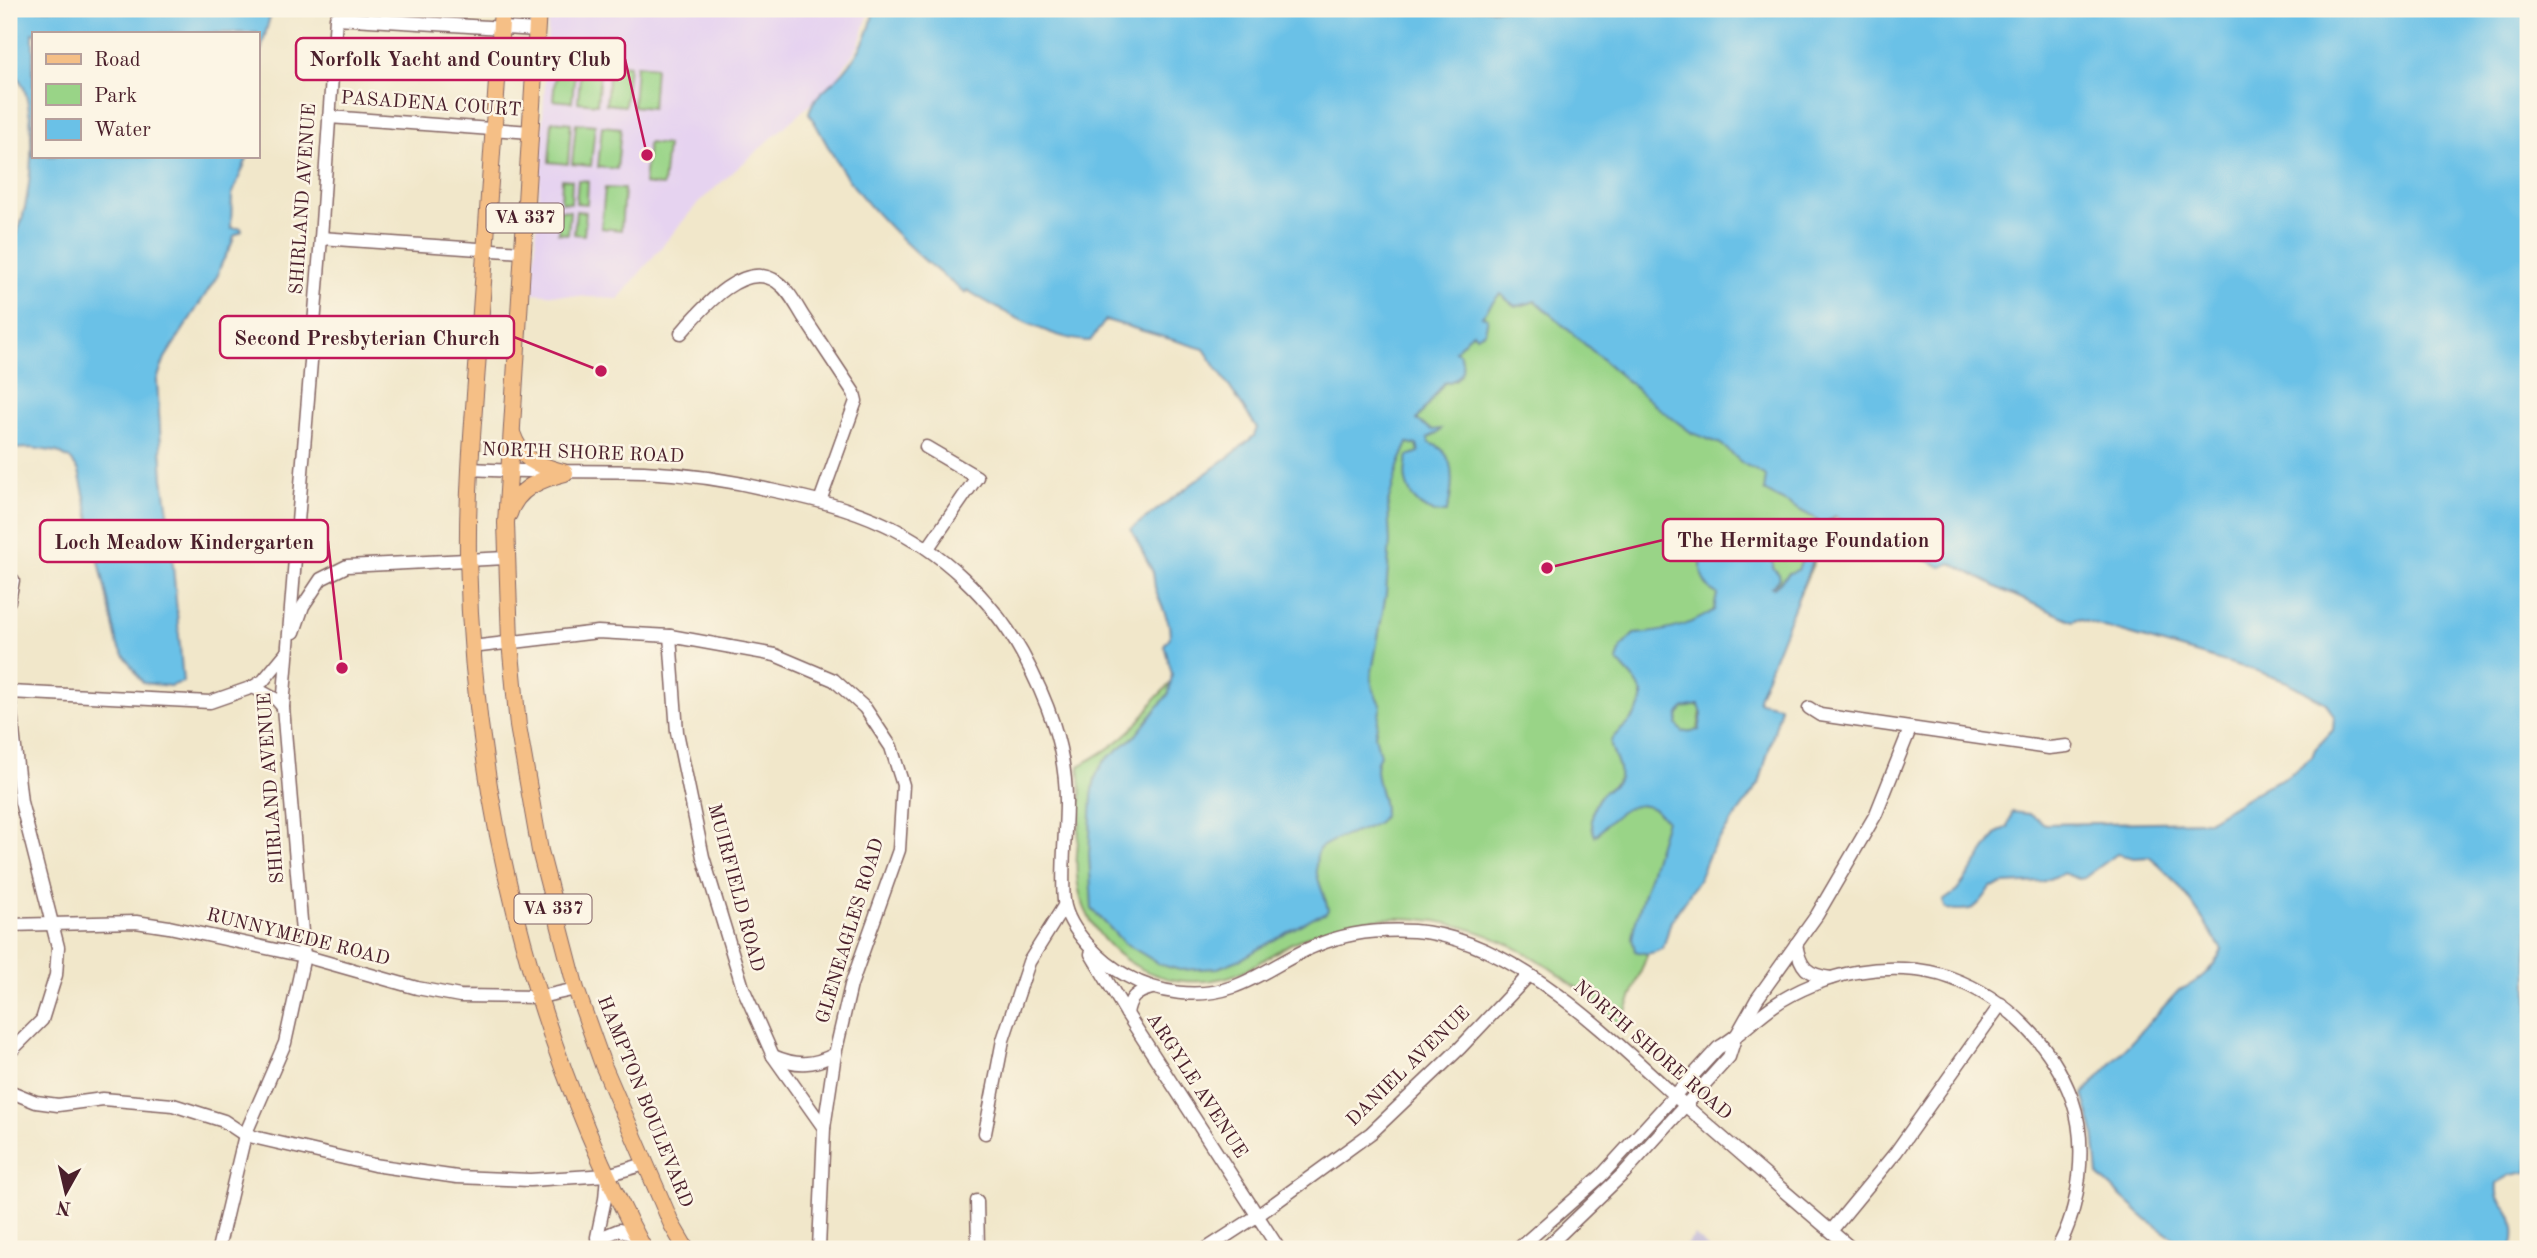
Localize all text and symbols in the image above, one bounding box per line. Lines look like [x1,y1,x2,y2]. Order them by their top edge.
legend [32,32,259,158]
callout: Norfolk Yacht and Country Club [296,38,625,80]
text: Road [94,50,141,71]
text: Norfolk Yacht and Country Club [309,50,611,71]
text: Park [94,86,137,107]
street label: PASADENA COURT [340,89,522,121]
street label: SHIRLAND AVENUE [288,103,320,295]
text: Water [94,120,151,141]
road number: VA 337 [486,204,564,232]
callout: Second Presbyterian Church [220,316,514,358]
text: Second Presbyterian Church [234,329,500,350]
street label: NORTH SHORE ROAD [481,441,685,467]
callout: The Hermitage Foundation [1663,519,1943,561]
callout: Loch Meadow Kindergarten [40,520,328,562]
text: The Hermitage Foundation [1677,531,1929,552]
text: Loch Meadow Kindergarten [54,533,314,554]
street label: SHIRLAND AVENUE [256,692,288,884]
street label: MUIRFIELD ROAD [703,802,767,974]
street label: GLENEAGLES ROAD [814,836,888,1026]
road number: VA 337 [514,894,592,924]
street label: RUNNYMEDE ROAD [204,906,392,970]
street label: NORTH SHORE ROAD [1569,977,1735,1125]
street label: HAMPTON BOULEVARD [593,993,695,1211]
street label: DANIEL AVENUE [1344,1004,1474,1130]
street label: ARGYLE AVENUE [1142,1010,1250,1162]
north arrow [32,1156,102,1226]
text: N [55,1196,72,1217]

